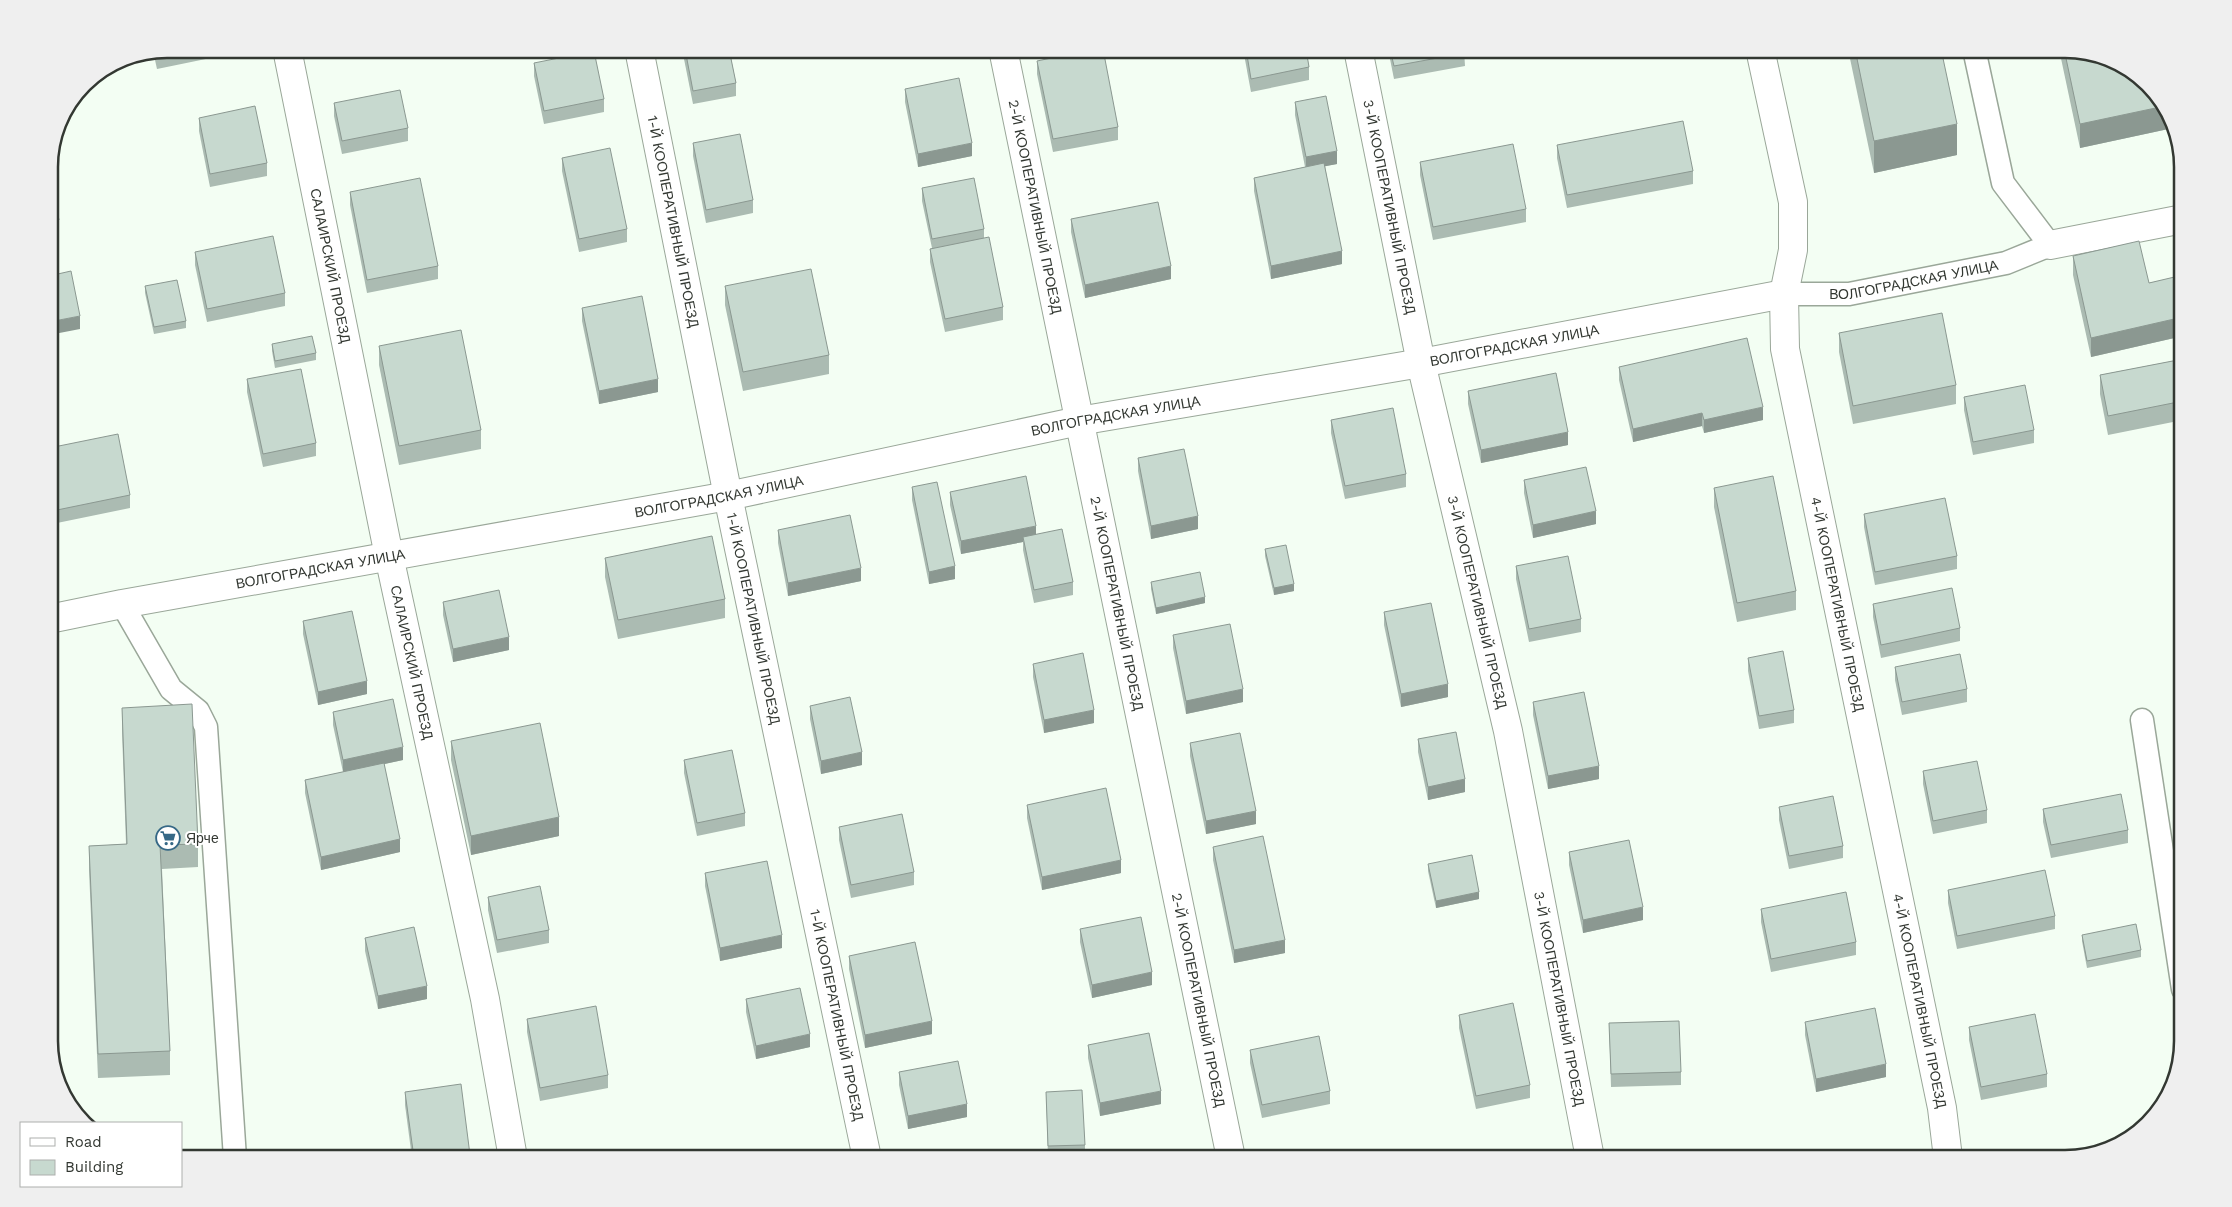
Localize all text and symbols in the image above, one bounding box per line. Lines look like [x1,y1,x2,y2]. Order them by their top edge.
street label: 2-Й КООПЕРАТИВНЫЙ ПРОЕЗД [1006,98,1065,316]
street label: 3-Й КООПЕРАТИВНЫЙ ПРОЕЗД [1360,98,1419,316]
street label: 1-Й КООПЕРАТИВНЫЙ ПРОЕЗД [644,114,702,329]
street label: САЛАИРСКИЙ ПРОЕЗД [307,187,354,345]
street label: ВОЛГОГРАДСКАЯ УЛИЦА [1829,257,2000,302]
street label: ВОЛГОГРАДСКАЯ УЛИЦА [1429,321,1601,369]
street label: ВОЛГОГРАДСКАЯ УЛИЦА [1030,392,1202,439]
street label: ВОЛГОГРАДСКАЯ УЛИЦА [633,472,805,521]
street label: 3-Й КООПЕРАТИВНЫЙ ПРОЕЗД [1445,494,1511,711]
street label: 2-Й КООПЕРАТИВНЫЙ ПРОЕЗД [1087,495,1147,712]
street label: 4-Й КООПЕРАТИВНЫЙ ПРОЕЗД [1808,495,1868,713]
street label: 1-Й КООПЕРАТИВНЫЙ ПРОЕЗД [724,511,784,726]
street label: ВОЛГОГРАДСКАЯ УЛИЦА [234,546,407,592]
street label: САЛАИРСКИЙ ПРОЕЗД [388,584,437,741]
supermarket icon: Ярче [155,825,181,851]
place label: Ярче [186,830,219,846]
street label: 3-Й КООПЕРАТИВНЫЙ ПРОЕЗД [1531,890,1588,1108]
street label: 2-Й КООПЕРАТИВНЫЙ ПРОЕЗД [1169,892,1228,1109]
street label: 4-Й КООПЕРАТИВНЫЙ ПРОЕЗД [1890,892,1950,1110]
street label: 1-Й КООПЕРАТИВНЫЙ ПРОЕЗД [807,908,867,1123]
legend [20,1122,182,1187]
text: Road [65,1133,102,1151]
text: Building [65,1158,123,1176]

